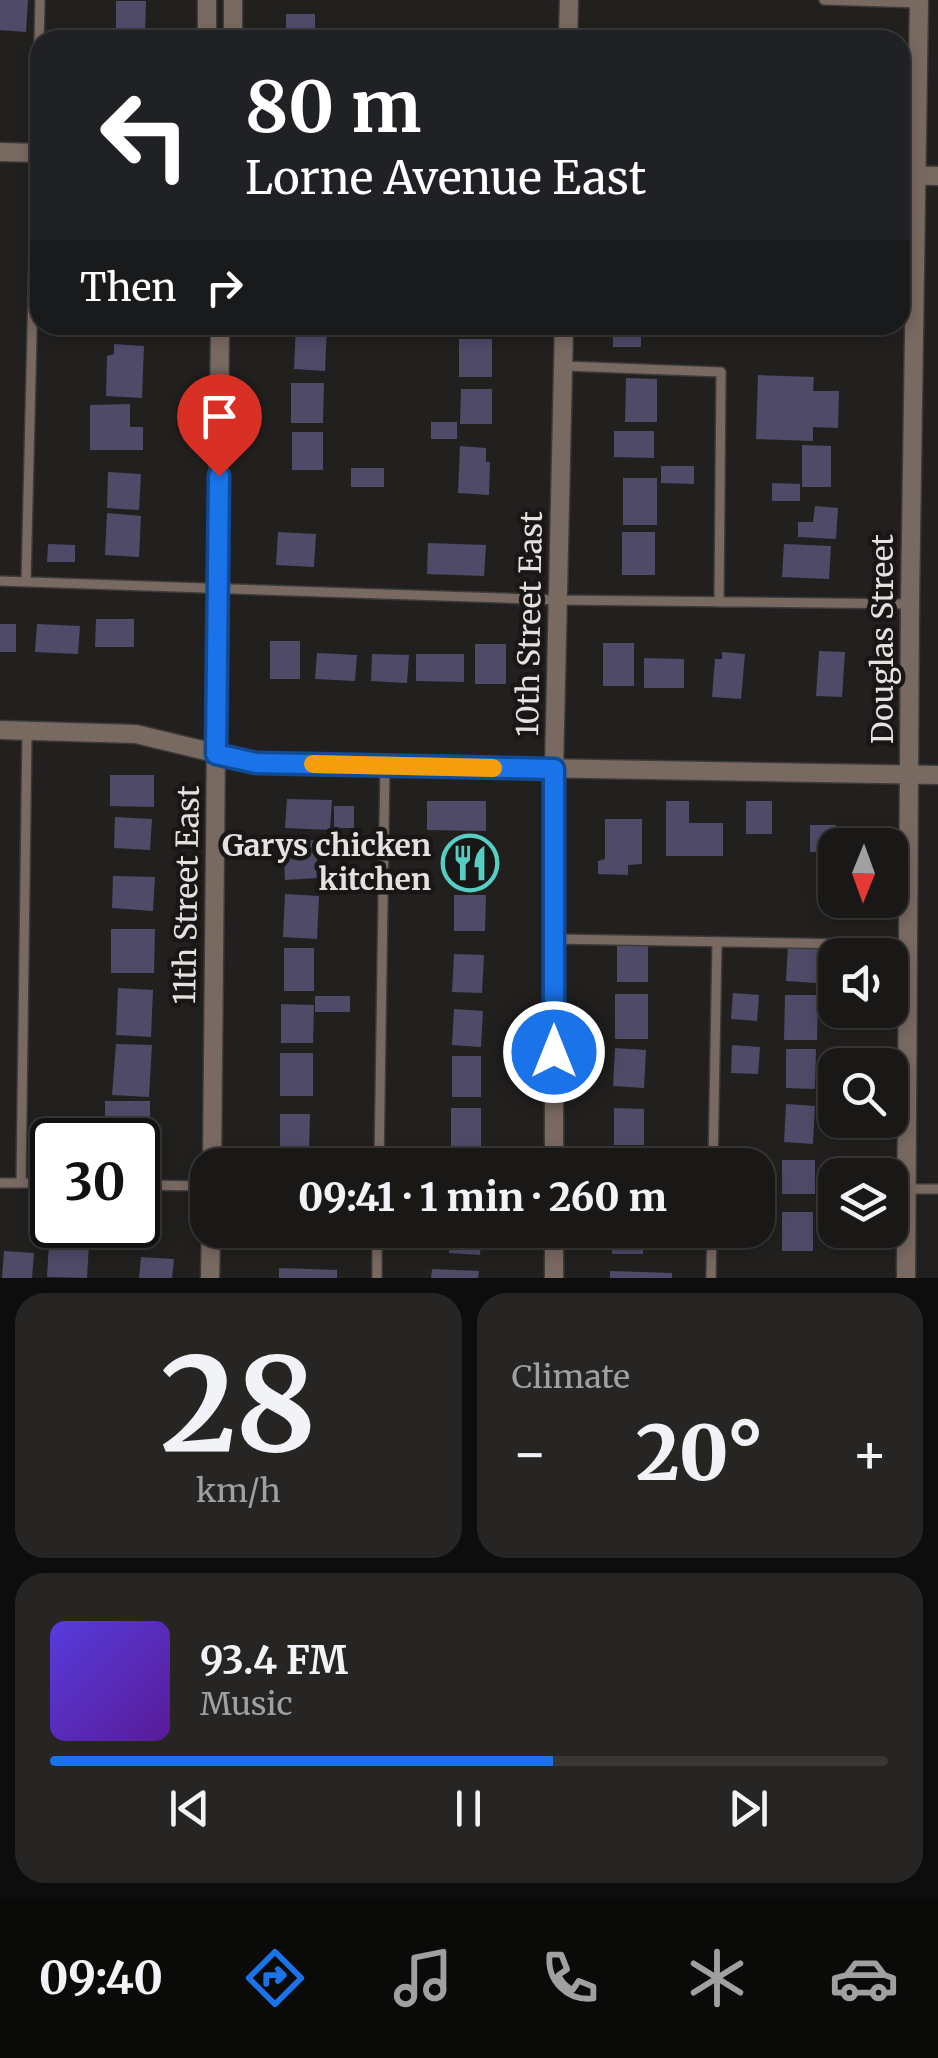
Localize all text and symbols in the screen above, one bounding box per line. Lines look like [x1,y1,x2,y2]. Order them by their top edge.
text: 80 m [245,63,421,151]
icon: left [80,70,210,200]
text: Lorne Avenue East [245,150,646,206]
icon: right [197,260,252,315]
text: Then [80,264,177,311]
pin [177,374,262,477]
icon: arrive [192,389,247,444]
street label: 10th Street East [508,511,550,737]
street label: Douglas Street [863,534,901,744]
street label: 11th Street East [165,785,207,1005]
place label: Garys chicken kitchen [222,826,431,898]
north arrow [818,828,908,918]
map controls [818,828,908,1248]
restaurant icon: Garys chicken kitchen [440,833,500,893]
button: sound [818,938,908,1028]
position arrow [502,1000,606,1104]
button: search [818,1048,908,1138]
speed limit sign: 30 [30,1118,160,1248]
button: layers [818,1158,908,1248]
text: 09:41 · 1 min · 260 m [298,1174,667,1221]
text: 28 [160,1324,316,1487]
text: Climate [512,1357,630,1397]
text: 20° [636,1406,764,1500]
text: − [512,1419,548,1488]
text: + [851,1419,888,1488]
text: km/h [196,1471,281,1511]
text: 93.4 FM [200,1637,348,1684]
text: Music [200,1684,293,1724]
icon: previous [162,1781,217,1836]
icon: pause [441,1781,496,1836]
icon: next [721,1781,776,1836]
icon: directions [240,1943,310,2013]
icon: music [388,1943,458,2013]
icon: phone [535,1943,605,2013]
icon: climate [682,1943,752,2013]
icon: car [829,1943,899,2013]
text: 09:40 [39,1950,163,2006]

